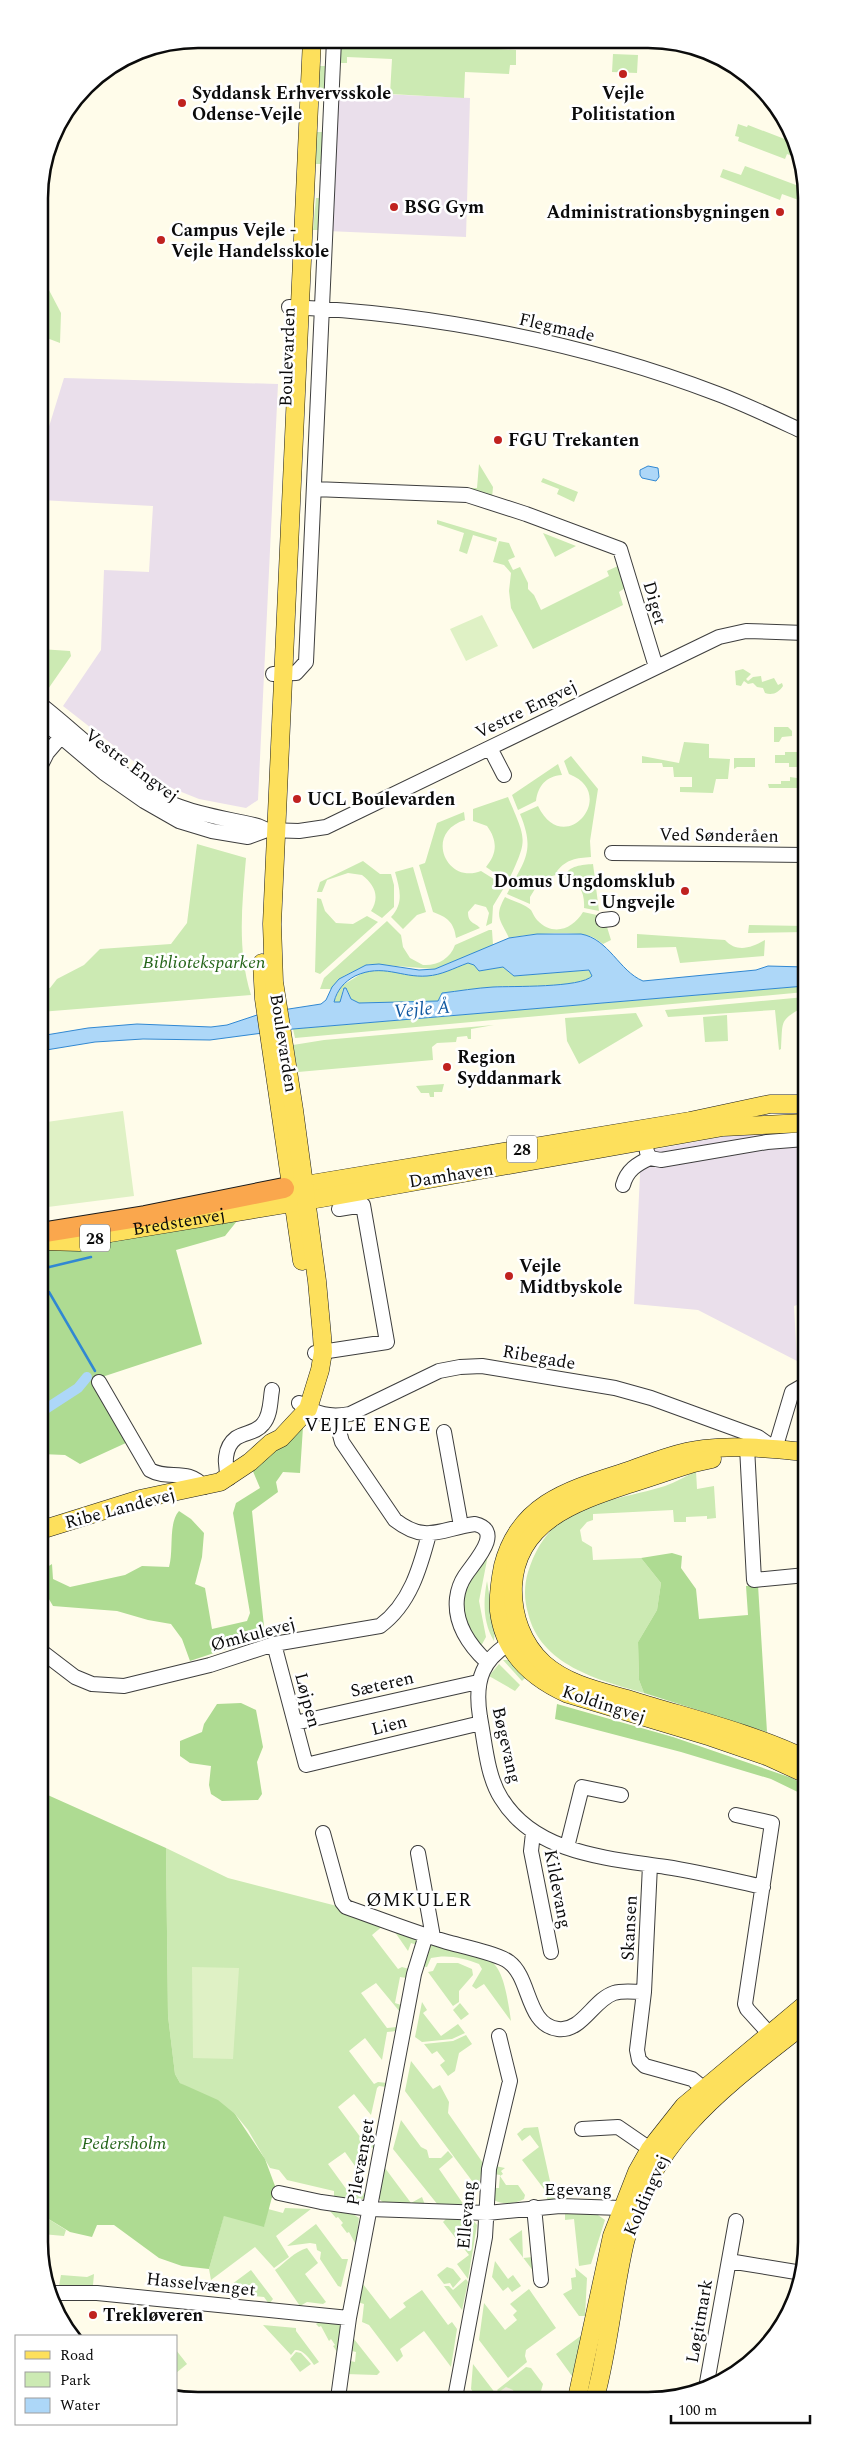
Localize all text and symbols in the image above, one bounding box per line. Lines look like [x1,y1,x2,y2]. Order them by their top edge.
marker: Vejle Politistation [617,68,629,80]
place label: Syddansk Erhvervsskole Odense-Vejle [192,80,391,128]
place label: Vejle Politistation [571,80,675,128]
marker: Syddansk Erhvervsskole Odense-Vejle [176,97,188,109]
place label: BSG Gym [404,194,484,221]
place label: Administrationsbygningen [547,199,770,226]
marker: BSG Gym [388,201,400,213]
marker: Administrationsbygningen [774,206,786,218]
place label: Campus Vejle - Vejle Handelsskole [171,217,329,265]
marker: Campus Vejle - Vejle Handelsskole [155,234,167,246]
street label: Flegmade [516,306,598,349]
street label: Boulevarden [272,307,303,407]
place label: FGU Trekanten [508,427,639,454]
marker: FGU Trekanten [492,434,504,446]
street label: Diget [635,578,674,628]
street label: Vestre Engvej [471,673,582,746]
street label: Vestre Engvej [79,722,184,809]
place label: UCL Boulevarden [307,786,455,813]
marker: UCL Boulevarden [291,793,303,805]
street label: Ved Sønderåen [659,821,779,850]
place label: Domus Ungdomsklub - Ungvejle [494,868,675,916]
marker: Domus Ungdomsklub - Ungvejle [679,885,691,897]
park label: Biblioteksparken [143,949,266,976]
street label: Boulevarden [262,992,305,1094]
water label: Vejle Å [392,993,452,1026]
place label: Region Syddanmark [457,1044,562,1092]
marker: Region Syddanmark [441,1061,453,1073]
road number: 28 [507,1136,537,1162]
street label: Damhaven [407,1155,495,1195]
street label: Bredstenvej [130,1201,227,1243]
road number: 28 [80,1224,110,1252]
place label: Vejle Midtbyskole [519,1253,622,1301]
marker: Vejle Midtbyskole [503,1270,515,1282]
street label: Ribegade [500,1338,578,1377]
district label: VEJLE ENGE [304,1411,432,1440]
street label: Ribe Landevej [62,1481,178,1536]
street label: Ømkulevej [208,1610,299,1659]
street label: Sæteren [348,1664,417,1705]
street label: Løjpen [287,1669,328,1731]
street label: Koldingvej [559,1678,649,1731]
street label: Bøgevang [485,1704,528,1786]
street label: Lien [368,1708,410,1743]
street label: Kildevang [537,1847,578,1931]
district label: ØMKULER [366,1886,472,1915]
street label: Skansen [614,1895,645,1961]
street label: Pilevænget [340,2116,381,2208]
park label: Pedersholm [81,2130,167,2157]
street label: Koldingvej [617,2150,676,2240]
street label: Egevang [544,2176,612,2203]
street label: Ellevang [450,2180,483,2250]
street label: Hasselvænget [145,2265,257,2304]
street label: Løgitmark [679,2277,720,2365]
place label: Trekløveren [103,2302,203,2329]
marker: Trekløveren [87,2309,99,2321]
legend [15,2335,178,2425]
text: Road [60,2344,94,2367]
text: Park [60,2369,91,2392]
scale bar [671,2392,810,2424]
text: Water [60,2394,100,2417]
text: 100 m [678,2399,717,2422]

